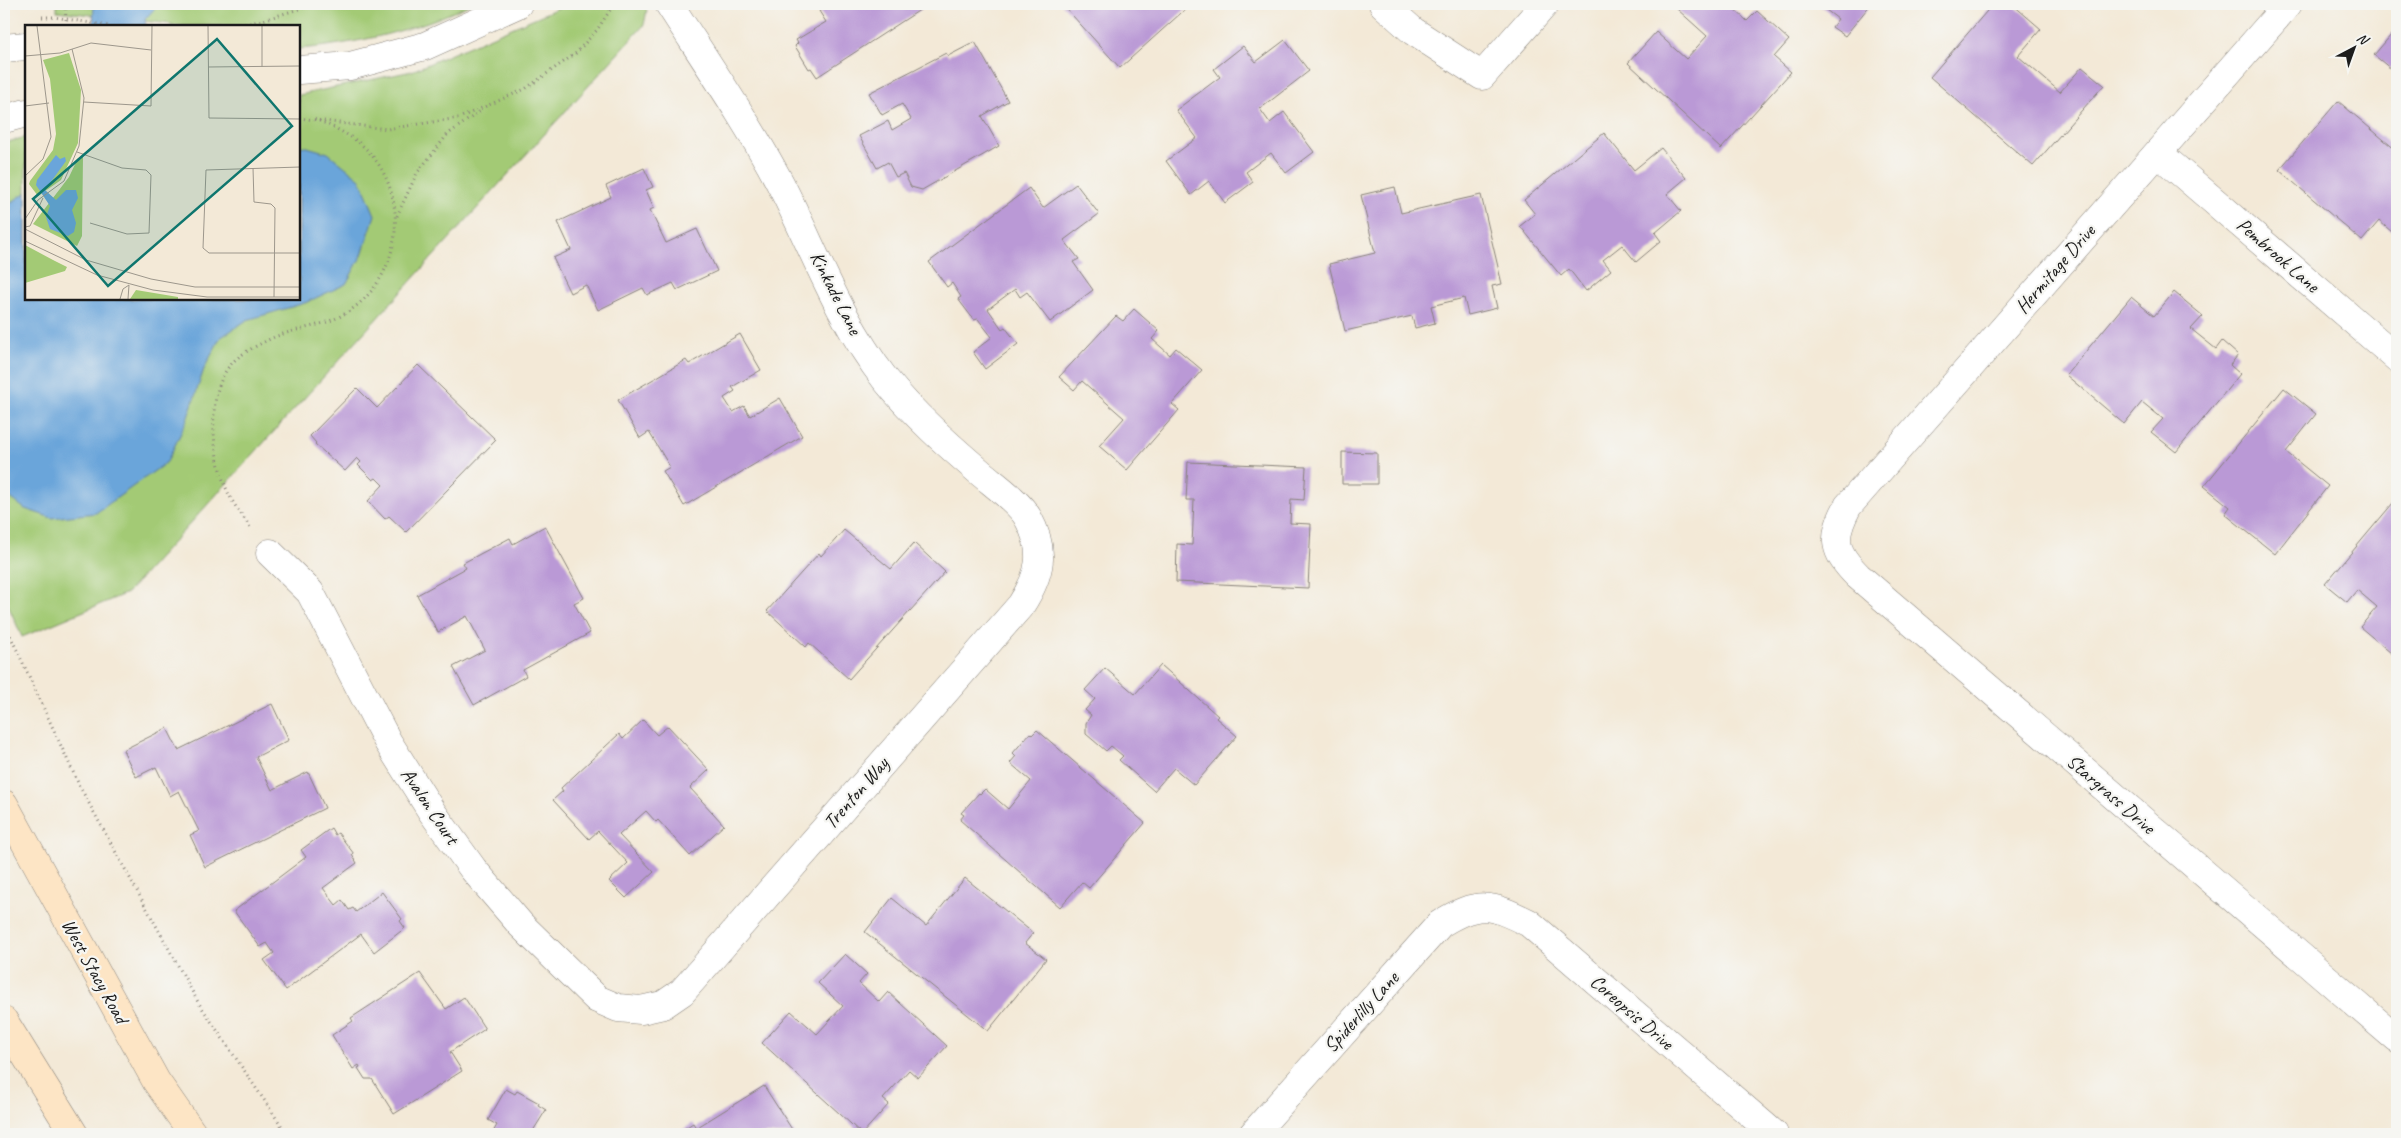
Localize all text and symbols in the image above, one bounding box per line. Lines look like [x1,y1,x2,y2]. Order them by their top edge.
north arrow [2328,22,2378,72]
inset map [25,25,300,300]
text: N [2353,29,2373,49]
street label: Pembrook Lane [2231,212,2326,299]
street label: Hermitage Drive [2010,218,2101,319]
street label: Kinkade Lane [804,247,868,340]
street label: Stargrass Drive [2062,749,2162,840]
street label: Trenton Way [818,751,895,834]
street label: Avalon Court [395,763,466,851]
street label: West Stacy Road [56,914,136,1030]
street label: Spiderlilly Lane [1318,965,1405,1058]
street label: Coreopsis Drive [1585,969,1680,1056]

